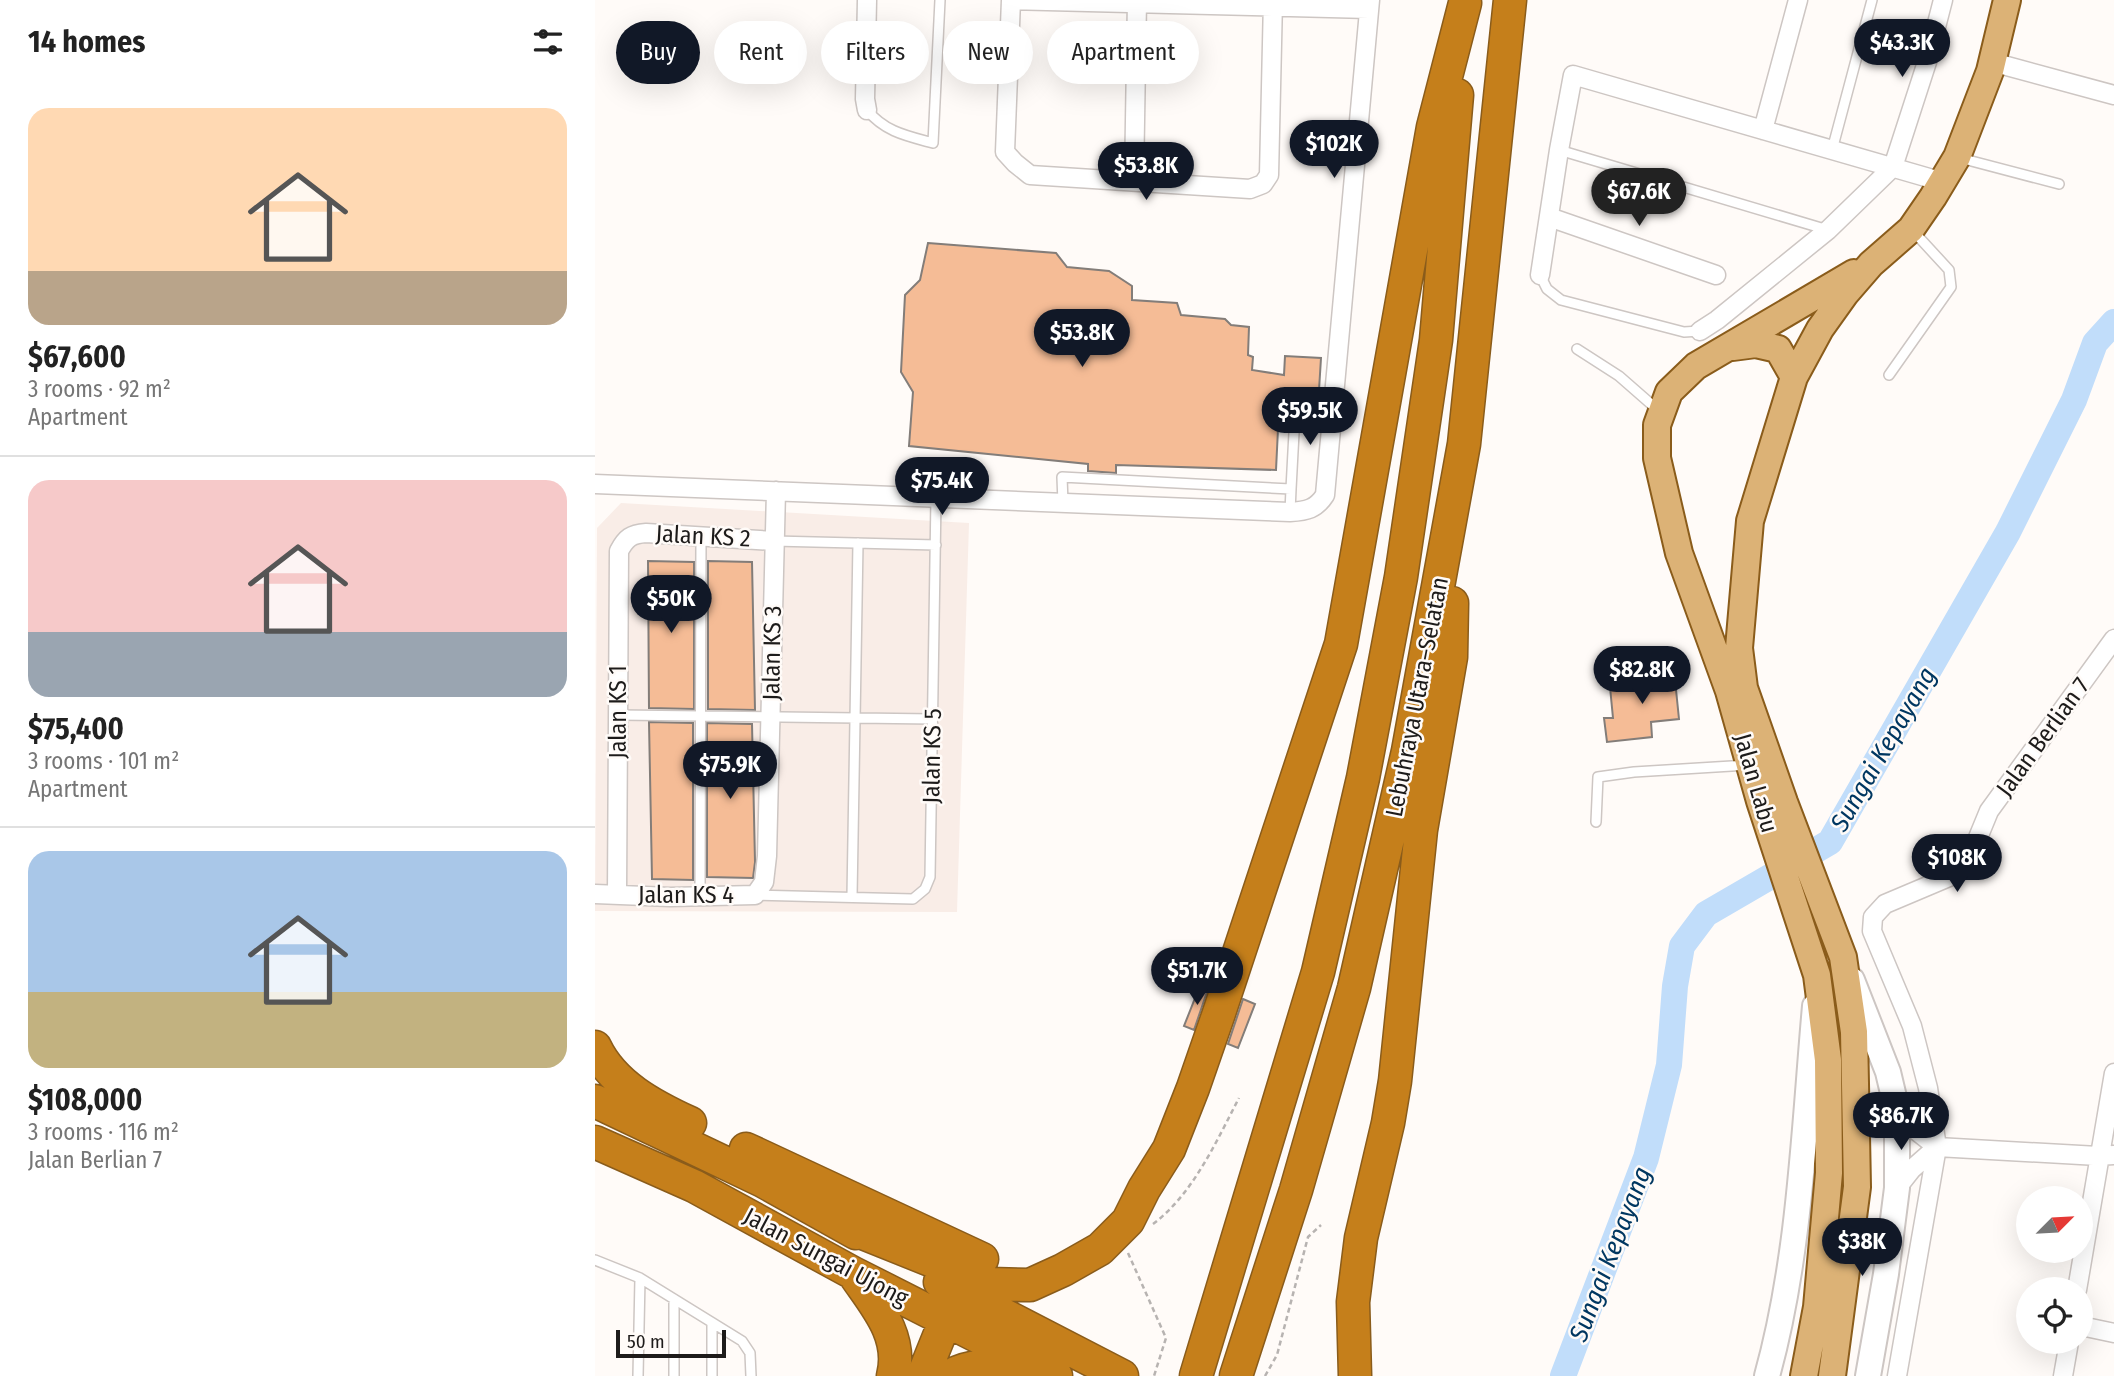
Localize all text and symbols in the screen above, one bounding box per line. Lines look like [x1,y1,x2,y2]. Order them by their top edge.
pin: $43.3K [1845,20,1959,79]
chip: Buy [616,21,700,84]
chip: Rent [714,21,807,84]
chip: Filters [821,21,929,84]
chip: New [943,21,1033,84]
chip: Apartment [1047,21,1199,84]
icon: filters [529,23,567,61]
text: 14 homes [28,24,145,60]
text: $43.3K [1870,28,1934,56]
pin: $102K [1285,120,1383,180]
text: $102K [1306,129,1362,157]
pin: $53.8K [1089,142,1203,202]
text: $53.8K [1114,151,1178,179]
icon: home [235,154,361,280]
pin: $67.6K [1582,168,1696,228]
text: $67.6K [1607,177,1671,205]
pin: $53.8K [1025,310,1139,369]
text: $53.8K [1050,318,1114,346]
text: $67,600 [28,339,126,375]
text: 3 rooms · 92 m² [28,375,171,403]
pin: $59.5K [1253,388,1367,447]
text: $59.5K [1278,396,1342,424]
text: Apartment [28,403,128,431]
pin: $75.4K [885,458,999,517]
text: $75.4K [911,466,973,494]
street label: Jalan KS 2 [655,520,751,552]
icon: home [235,526,361,652]
street label: Lebuhraya Utara–Selatan [1380,575,1454,819]
pin: $50K [630,576,712,635]
text: $50K [647,584,695,612]
street label: Jalan KS 3 [757,605,787,701]
pin: $82.8K [1585,646,1699,706]
text: $82.8K [1610,655,1674,683]
water label: Sungai Kepayang [1823,662,1943,838]
street label: Jalan KS 1 [604,665,632,759]
street label: Jalan Berlian 7 [1991,672,2096,802]
street label: Jalan KS 5 [917,708,947,804]
text: $75,400 [28,711,124,747]
street label: Jalan Labu [1728,730,1784,836]
pin: $75.9K [673,742,787,801]
text: 3 rooms · 101 m² [28,747,179,775]
text: $75.9K [699,750,761,778]
text: Apartment [28,775,128,803]
pin: $108K [1908,834,2006,894]
text: $108K [1928,843,1986,871]
street label: Jalan KS 4 [638,881,734,909]
icon: home [235,897,361,1023]
pin: $51.7K [1140,948,1254,1007]
text: $51.7K [1167,956,1227,984]
text: $108,000 [28,1082,142,1118]
pin: $86.7K [1844,1092,1958,1152]
text: $86.7K [1869,1101,1933,1129]
text: 3 rooms · 116 m² [28,1118,179,1146]
text: Jalan Berlian 7 [28,1146,162,1174]
water label: Sungai Kepayang [1563,1163,1658,1347]
north arrow [2016,1186,2093,1264]
map controls [2016,1186,2093,1354]
street label: Jalan Sungai Ujong [739,1202,914,1313]
pin: $38K [1821,1218,1903,1278]
text: $38K [1838,1227,1886,1255]
button: locate [2016,1277,2093,1354]
scale bar [616,1327,726,1359]
text: 50 m [627,1330,665,1353]

